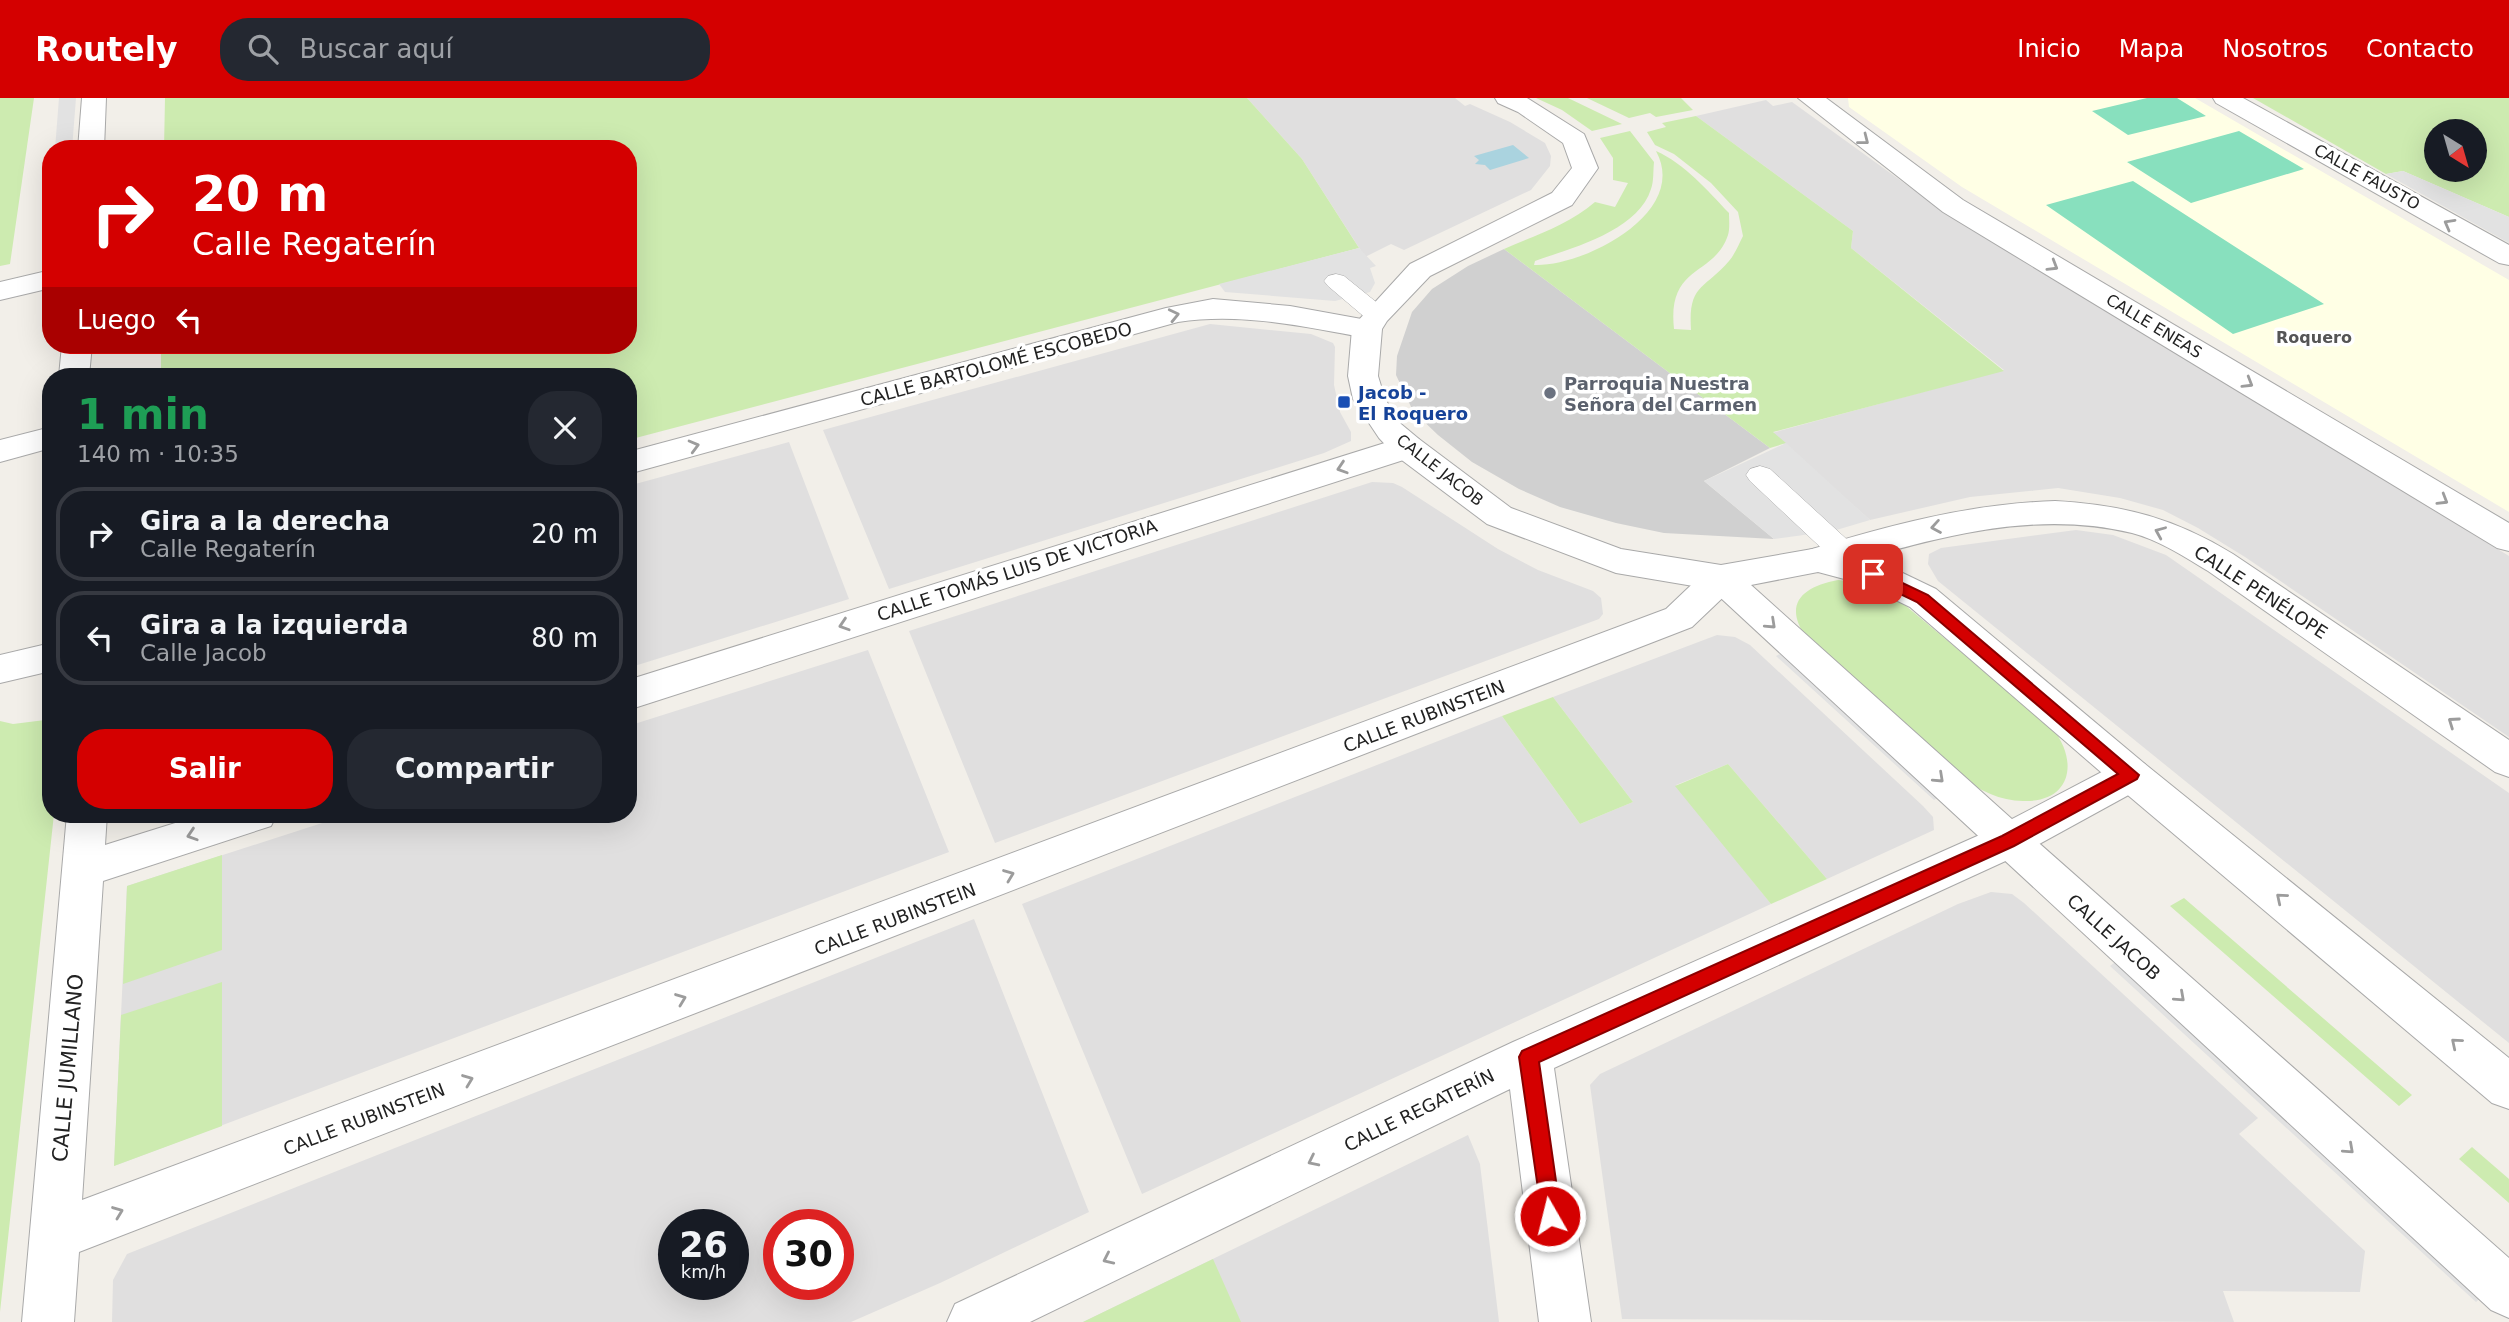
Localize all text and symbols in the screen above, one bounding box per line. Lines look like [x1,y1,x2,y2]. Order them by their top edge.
search box [220,18,710,81]
text: Routely [35,30,178,69]
icon: search [244,30,282,68]
text: Buscar aquí [300,34,453,64]
text: Inicio [2017,35,2081,63]
text: Mapa [2119,35,2184,63]
text: Nosotros [2222,35,2328,63]
text: Contacto [2366,35,2474,63]
north arrow [2424,119,2487,182]
map controls [2424,119,2487,182]
one-way arrow [1856,131,1869,144]
street label: CALLE FAUSTO [2311,140,2423,214]
text: 20 m [192,166,328,223]
icon: right [77,168,168,259]
one-way arrow [2444,218,2457,232]
text: Calle Regaterín [192,225,437,263]
one-way arrow [2045,257,2058,270]
street label: CALLE ENEAS [2103,290,2205,362]
icon: left [170,301,208,339]
text: Luego [77,305,156,335]
one-way arrow [1168,309,1180,323]
street label: CALLE BARTOLOMÉ ESCOBEDO [858,318,1134,410]
district label: Roquero [2276,328,2352,347]
place label: Parroquia Nuestra Señora del Carmen [1564,373,1757,415]
one-way arrow [2240,374,2253,387]
place label: Jacob - El Roquero [1356,382,1468,424]
marker: Parroquia Nuestra Señora del Carmen [1542,385,1558,401]
text: 1 min [77,390,209,439]
button: close [528,391,602,465]
marker: Jacob - El Roquero [1336,394,1352,410]
street label: CALLE JACOB [1393,430,1487,510]
one-way arrow [688,439,700,454]
text: 140 m · 10:35 [77,441,239,467]
one-way arrow [1336,460,1348,474]
one-way arrow [2436,491,2449,504]
text: Gira a la derecha [140,506,390,536]
street label: CALLE TOMÁS LUIS DE VICTORIA [874,514,1160,625]
icon: right [81,515,119,553]
text: 20 m [531,519,598,549]
one-way arrow [1930,519,1942,534]
one-way arrow [2155,526,2167,540]
text: Calle Regaterín [140,536,316,562]
street label: CALLE PENÉLOPE [2190,541,2332,643]
pin [1843,544,1903,604]
icon: arrive [1854,555,1892,593]
text: Gira a la izquierda [140,610,408,640]
one-way arrow [1763,616,1776,628]
one-way arrow [839,617,851,631]
icon: left [81,619,119,657]
text: 80 m [531,623,598,653]
text: Calle Jacob [140,640,267,666]
street label: CALLE RUBINSTEIN [1340,675,1508,757]
one-way arrow [2448,718,2461,730]
button: Salir [77,729,333,809]
button: Compartir [347,729,602,809]
one-way arrow [1931,770,1944,782]
one-way arrow [187,826,199,841]
one-way arrow [1002,870,1014,884]
street label: CALLE RUBINSTEIN [811,878,979,960]
street label: CALLE JACOB [2063,890,2165,984]
one-way arrow [2276,894,2289,906]
street label: CALLE JUMILLANO [48,973,88,1163]
one-way arrow [2172,988,2185,1001]
one-way arrow [675,994,687,1008]
one-way arrow [2452,1039,2465,1051]
street label: CALLE REGATERÍN [1340,1065,1498,1155]
one-way arrow [462,1074,474,1088]
street label: CALLE RUBINSTEIN [280,1078,448,1160]
one-way arrow [2341,1140,2354,1153]
one-way arrow [1308,1153,1320,1167]
position arrow [1513,1179,1587,1253]
one-way arrow [112,1206,124,1220]
speed limit sign: 30 [763,1209,854,1300]
text: 26 [679,1225,728,1265]
one-way arrow [1103,1251,1115,1265]
text: km/h [681,1261,726,1282]

